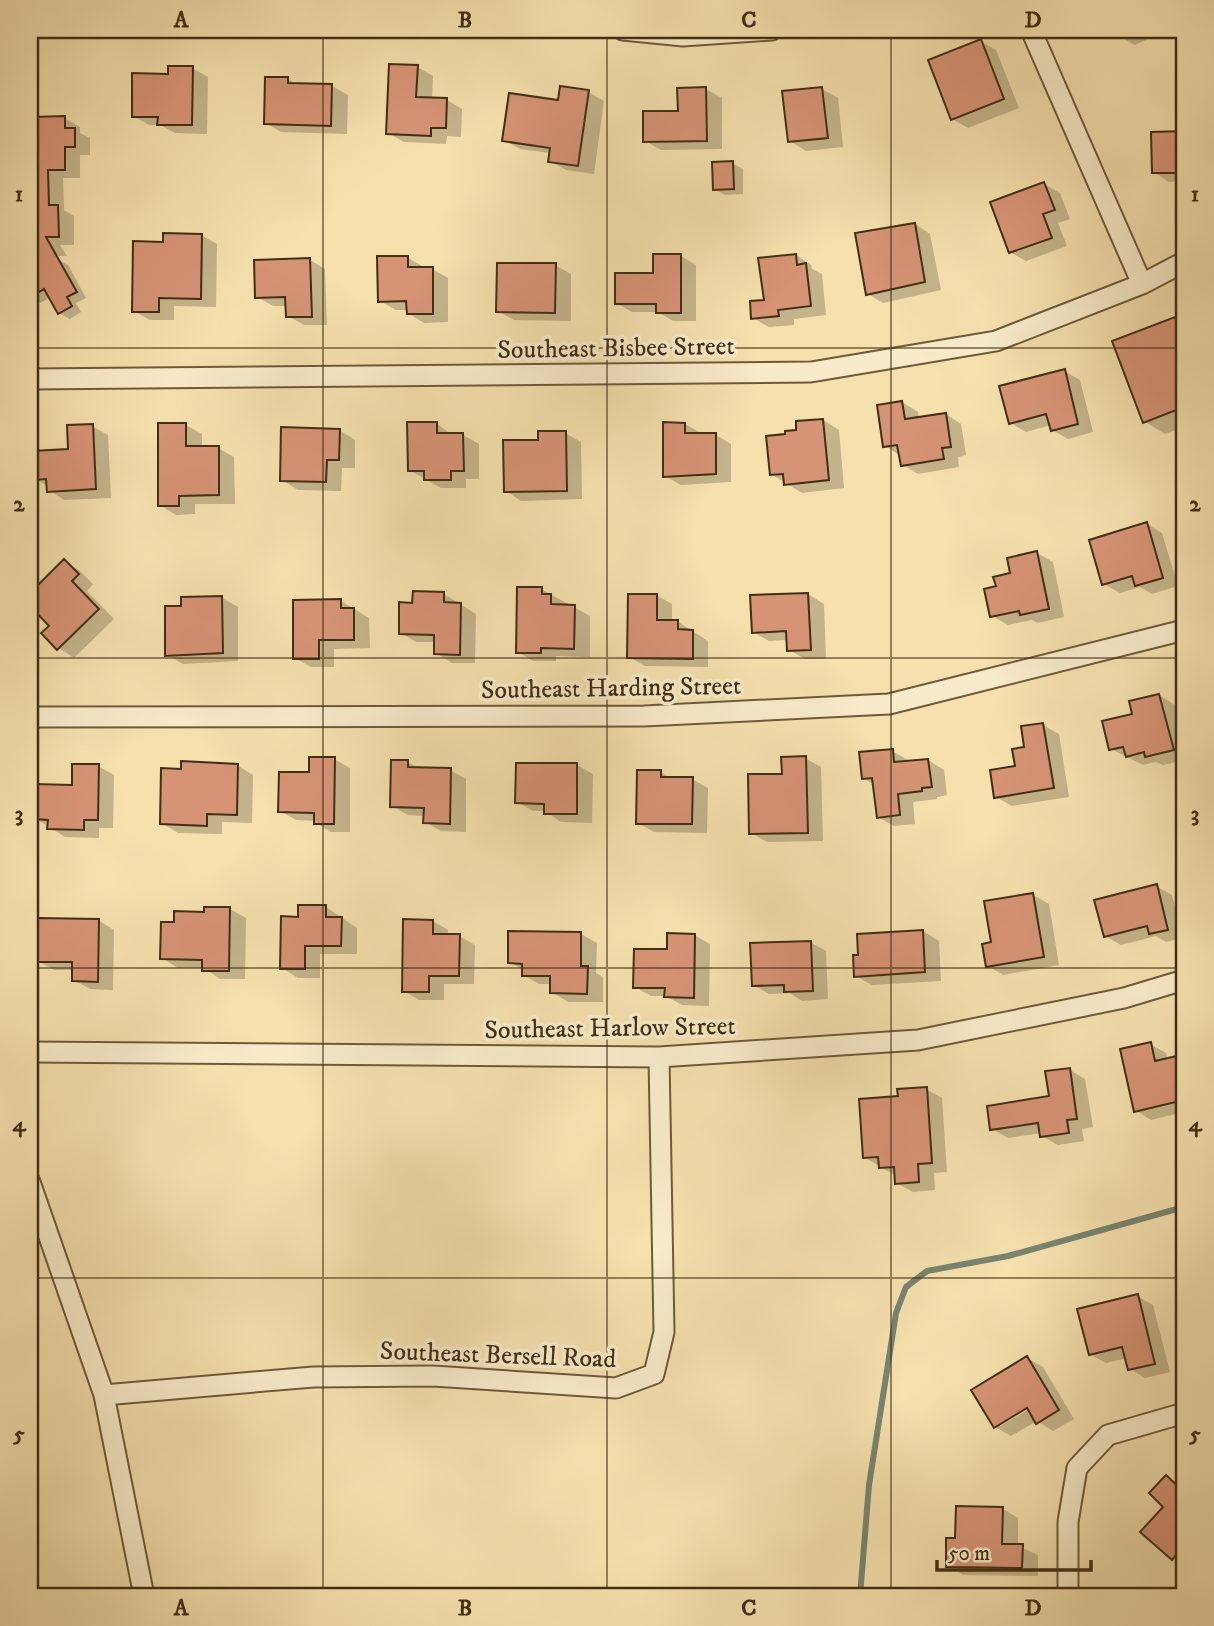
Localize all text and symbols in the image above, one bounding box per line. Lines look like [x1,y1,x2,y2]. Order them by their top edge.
text: A [173,6,190,35]
text: B [458,6,472,35]
text: C [741,6,757,35]
text: D [1024,6,1042,35]
text: 1 [15,180,23,209]
text: 1 [1191,180,1199,209]
street label: Southeast Bisbee Street [497,330,735,367]
text: 2 [13,490,25,519]
text: 2 [1189,490,1201,519]
street label: Southeast Harding Street [480,670,742,707]
text: 3 [15,800,23,829]
text: 3 [1191,800,1199,829]
street label: Southeast Harlow Street [484,1010,736,1047]
text: 4 [12,1110,27,1139]
text: 4 [1188,1110,1203,1139]
street label: Southeast Bersell Road [379,1335,617,1376]
text: 5 [12,1420,25,1449]
text: 5 [1188,1420,1201,1449]
scale bar [937,1528,1092,1572]
text: 50 m [948,1541,990,1567]
text: A [173,1594,190,1623]
text: B [458,1594,472,1623]
text: C [741,1594,757,1623]
text: D [1024,1594,1042,1623]

